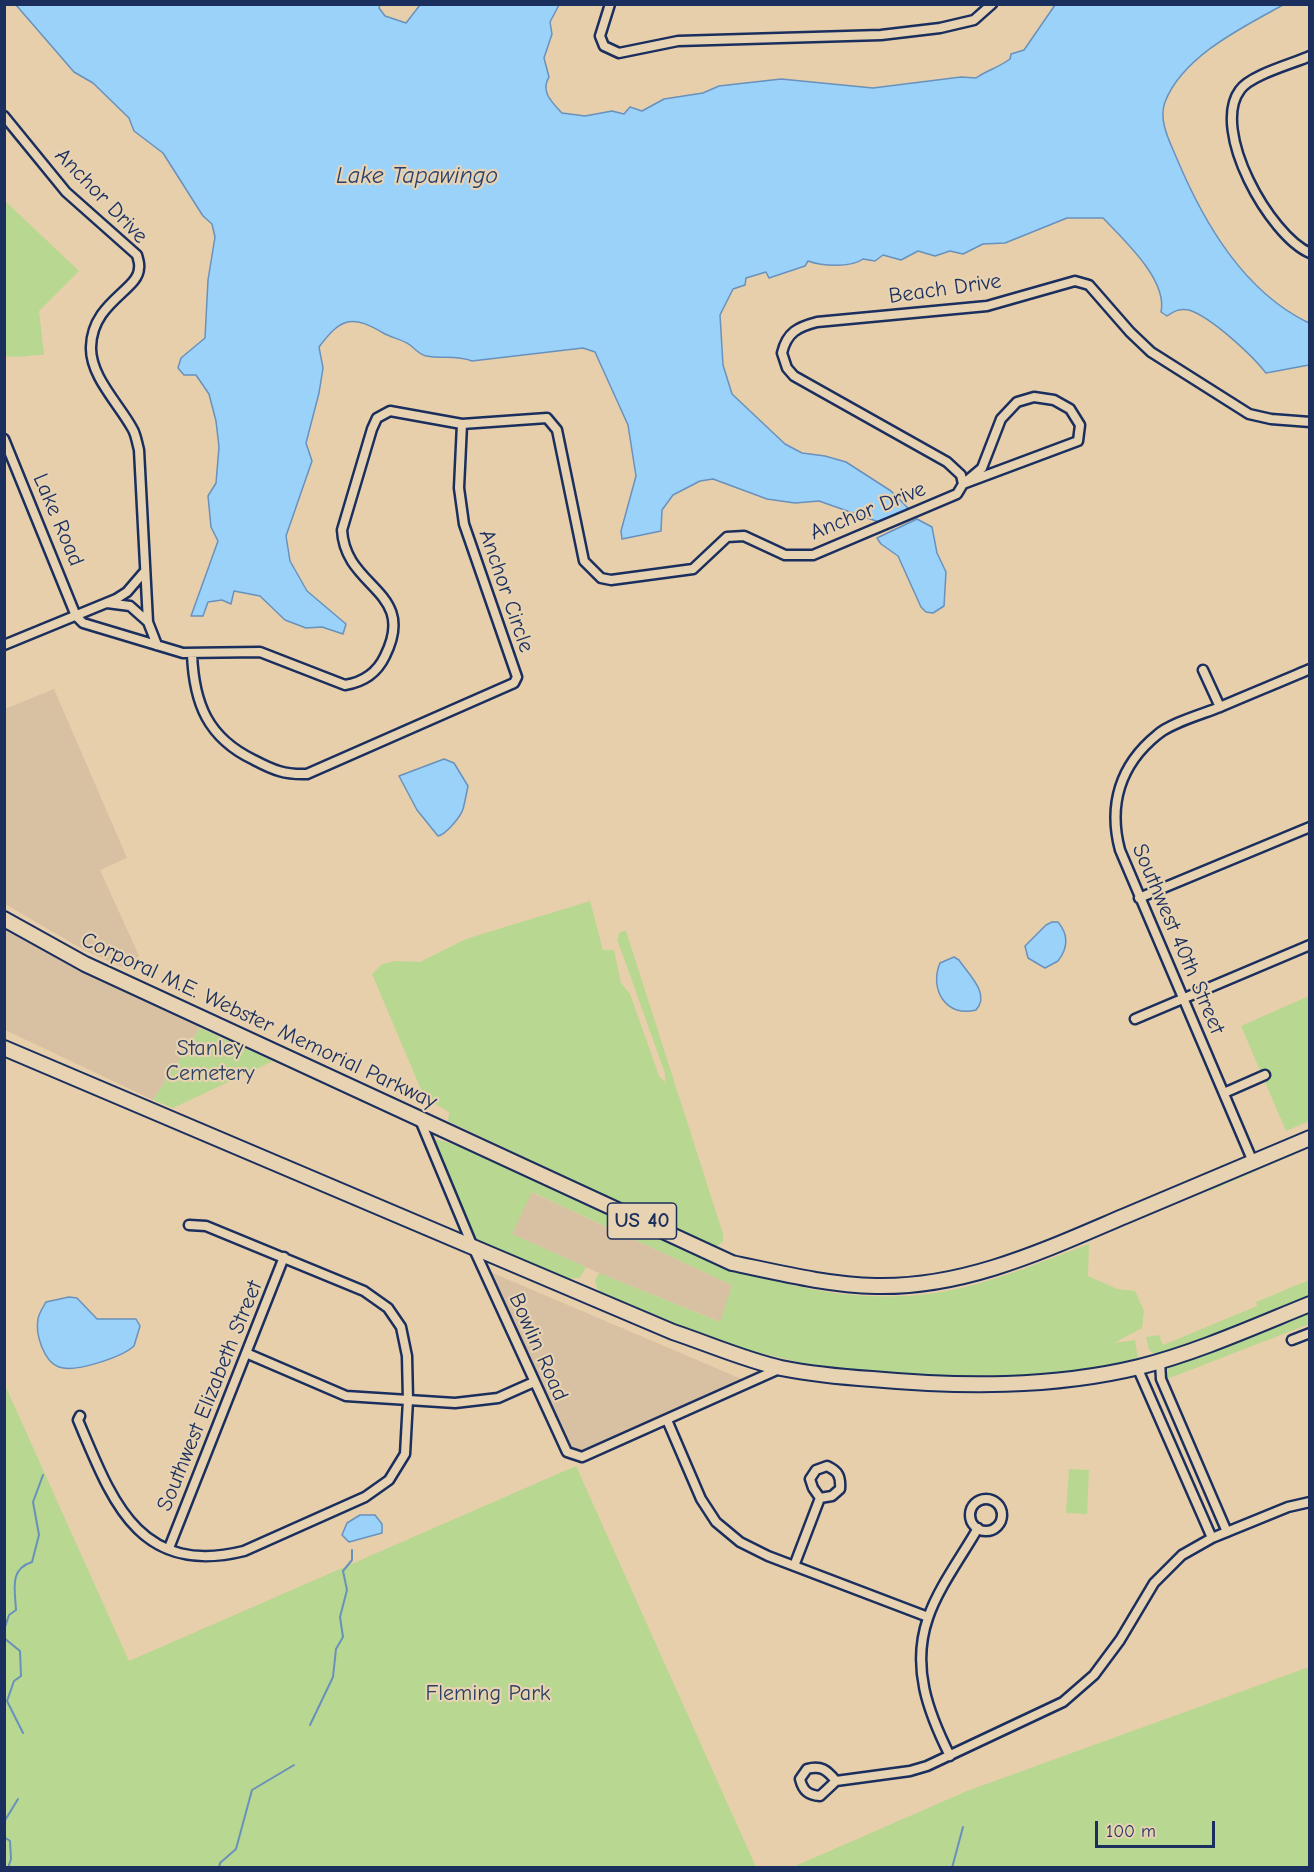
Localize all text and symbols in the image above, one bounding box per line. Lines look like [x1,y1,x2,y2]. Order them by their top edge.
street label: Anchor Drive [49,143,153,249]
water label: Lake Tapawingo [336,162,498,190]
street label: Beach Drive [887,268,1003,310]
street label: Lake Road [27,470,89,570]
street label: Anchor Drive [806,476,930,546]
street label: Anchor Circle [473,526,539,656]
street label: Southwest 40th Street [1126,840,1230,1038]
street label: Corporal M.E. Webster Memorial Parkway [77,927,441,1115]
park label: Stanley Cemetery [166,1036,254,1088]
road number: US 40 [608,1203,676,1239]
street label: Southwest Elizabeth Street [152,1277,268,1515]
street label: Bowlin Road [503,1289,573,1405]
park label: Fleming Park [425,1681,551,1707]
scale bar [1098,1809,1218,1847]
text: 100 m [1106,1821,1156,1842]

